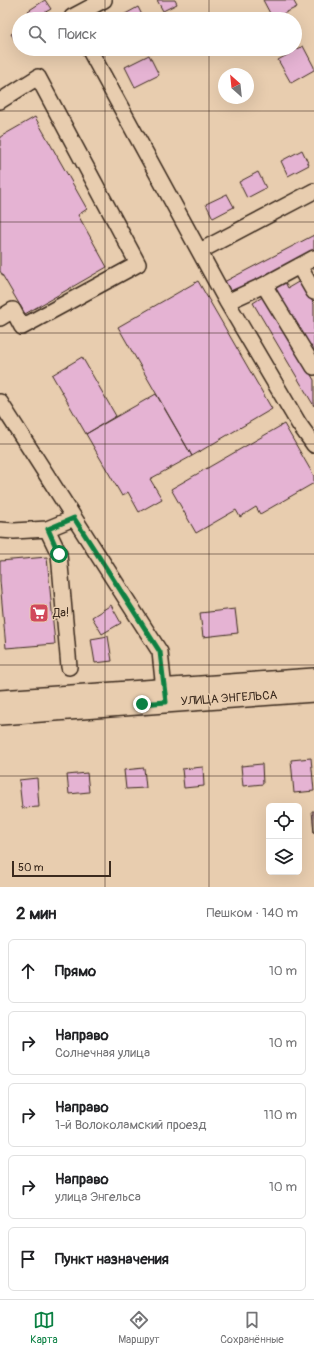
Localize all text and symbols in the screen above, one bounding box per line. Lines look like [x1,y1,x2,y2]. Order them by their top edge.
search box [12,12,302,56]
icon: search [26,23,48,45]
text: Поиск [58,25,97,44]
north arrow [218,68,254,104]
route start [50,545,68,563]
supermarket icon: Да! [28,602,50,624]
place label: Да! [52,606,69,621]
street label: УЛИЦА ЭНГЕЛЬСА [180,688,278,709]
route end [133,695,151,713]
map controls [266,803,302,875]
button: locate [266,803,302,839]
button: layers [266,839,302,875]
scale bar [12,859,111,878]
text: 50 m [18,861,44,874]
text: 2 мин [16,903,56,924]
text: Пешком · 140 m [207,905,298,921]
icon: ahead [17,960,39,982]
text: Прямо [55,962,96,981]
text: 10 m [269,963,297,979]
text: Направо [55,1026,109,1045]
icon: right [17,1032,39,1054]
text: 10 m [269,1035,297,1051]
text: Солнечная улица [55,1045,150,1061]
text: Направо [55,1098,109,1117]
icon: right [17,1104,39,1126]
text: 110 m [264,1107,297,1123]
text: 1-й Волоколамский проезд [55,1117,206,1133]
text: Направо [55,1170,109,1189]
icon: right [17,1176,39,1198]
text: 10 m [269,1179,297,1195]
text: улица Энгельса [55,1189,141,1205]
icon: arrive [17,1248,39,1270]
text: Пункт назначения [55,1250,169,1269]
tab: Карта [30,1309,58,1346]
tab: Маршрут [118,1309,160,1346]
tab: Сохранённые [220,1309,284,1346]

